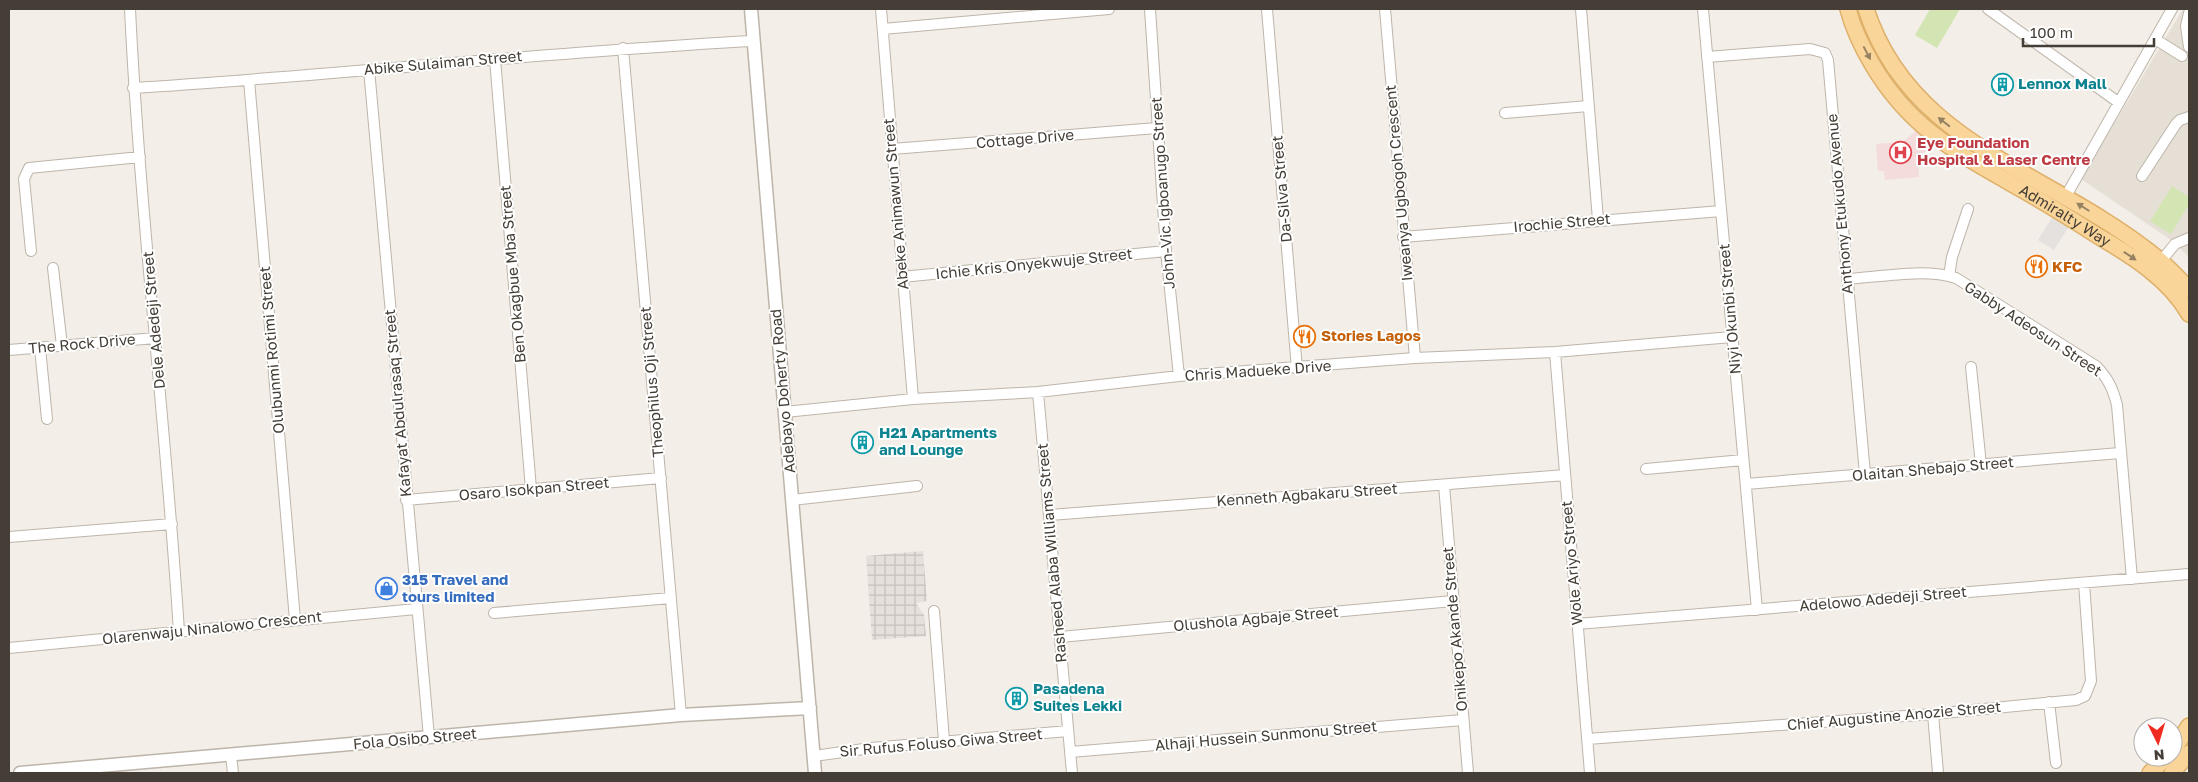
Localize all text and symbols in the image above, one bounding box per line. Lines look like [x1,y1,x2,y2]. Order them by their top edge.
scale bar [2023,15,2154,47]
text: 100 m [2030,23,2073,41]
street label: Abike Sulaiman Street [363,46,523,78]
one-way arrow [1863,46,1871,61]
building icon: Lennox Mall [1990,72,2014,96]
place label: Lennox Mall [2018,74,2107,92]
street label: Iweanya Ugbogoh Crescent [1380,84,1416,282]
street label: John-Vic Igboanugo Street [1146,96,1178,290]
street label: Anthony Etukudo Avenue [1822,113,1856,295]
one-way arrow [1937,117,1951,127]
street label: Abeke Animawun Street [879,118,911,291]
street label: Cottage Drive [975,125,1075,151]
place label: Eye Foundation Hospital & Laser Centre [1917,133,2090,168]
street label: Da-Silva Street [1267,135,1295,243]
hospital icon: Eye Foundation Hospital & Laser Centre [1889,140,1913,164]
street label: Admiralty Way [2017,180,2115,250]
street label: Ben Okagbue Mba Street [495,184,529,364]
one-way arrow [2076,202,2089,212]
street label: Irochie Street [1512,209,1611,235]
street label: Niyi Okunbi Street [1714,243,1744,375]
street label: Ichie Kris Onyekwuje Street [934,244,1133,282]
street label: Dele Adedeji Street [138,250,168,390]
one-way arrow [2123,251,2137,261]
restaurant icon: KFC [2024,255,2048,279]
place label: KFC [2052,257,2083,275]
street label: Olubunmi Rotimi Street [255,266,287,435]
street label: Gabby Adeosun Street [1961,277,2106,379]
street label: Theophilus Oji Street [635,306,667,458]
street label: Kafayat Abdulrasaq Street [380,308,414,498]
street label: Adebayo Doherty Road [766,308,798,474]
restaurant icon: Stories Lagos [1293,324,1317,348]
place label: Stories Lagos [1321,326,1421,344]
street label: The Rock Drive [28,329,137,357]
street label: Chris Madueke Drive [1184,356,1332,384]
place label: H21 Apartments and Lounge [879,423,997,458]
building icon: H21 Apartments and Lounge [851,430,875,454]
street label: Rasheed Alaba Williams Street [1032,442,1070,664]
street label: Olaitan Shebajo Street [1851,452,2015,484]
street label: Osaro Isokpan Street [458,472,610,504]
street label: Kenneth Agbakaru Street [1216,479,1398,509]
street label: Wole Ariyo Street [1557,500,1585,626]
street label: Onikepo Akande Street [1438,546,1470,712]
place label: 315 Travel and tours limited [402,570,508,605]
shop icon: 315 Travel and tours limited [374,577,398,601]
street label: Adelowo Adedeji Street [1798,582,1967,614]
street label: Olushola Agbaje Street [1173,602,1339,634]
street label: Olarenwaju Ninalowo Crescent [101,607,323,648]
place label: Pasadena Suites Lekki [1033,679,1122,714]
building icon: Pasadena Suites Lekki [1005,686,1029,710]
street label: Chief Augustine Anozie Street [1786,697,2002,733]
street label: Alhaji Hussein Sunmonu Street [1154,716,1378,754]
north arrow [2133,717,2183,767]
street label: Fola Osibo Street [352,724,478,752]
street label: Sir Rufus Foluso Giwa Street [839,724,1043,760]
text: N [2153,747,2165,764]

